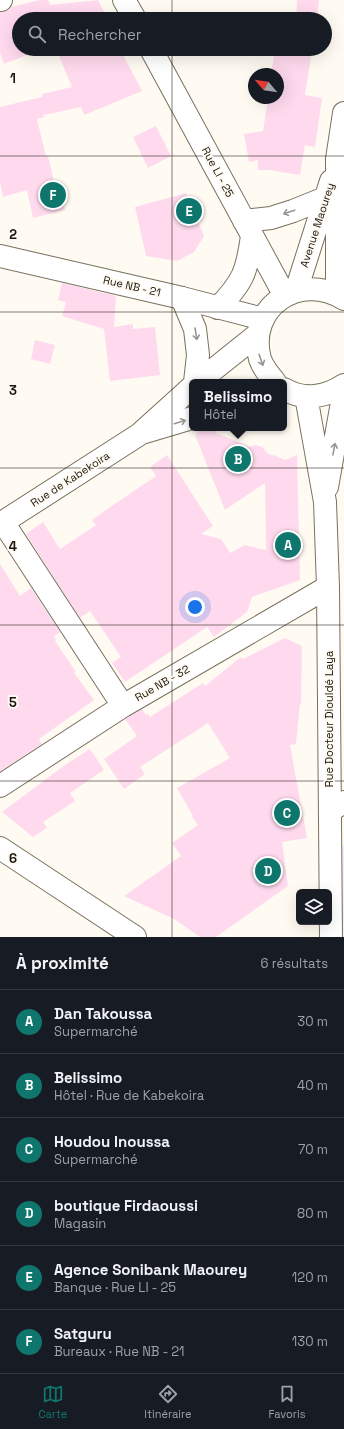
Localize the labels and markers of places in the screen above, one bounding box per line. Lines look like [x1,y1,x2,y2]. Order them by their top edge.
pin: F [40,180,66,210]
pin: E [176,196,202,226]
pin: B [225,444,251,474]
pin: A [275,530,301,560]
pin: C [274,798,300,828]
pin: D [255,856,281,886]

